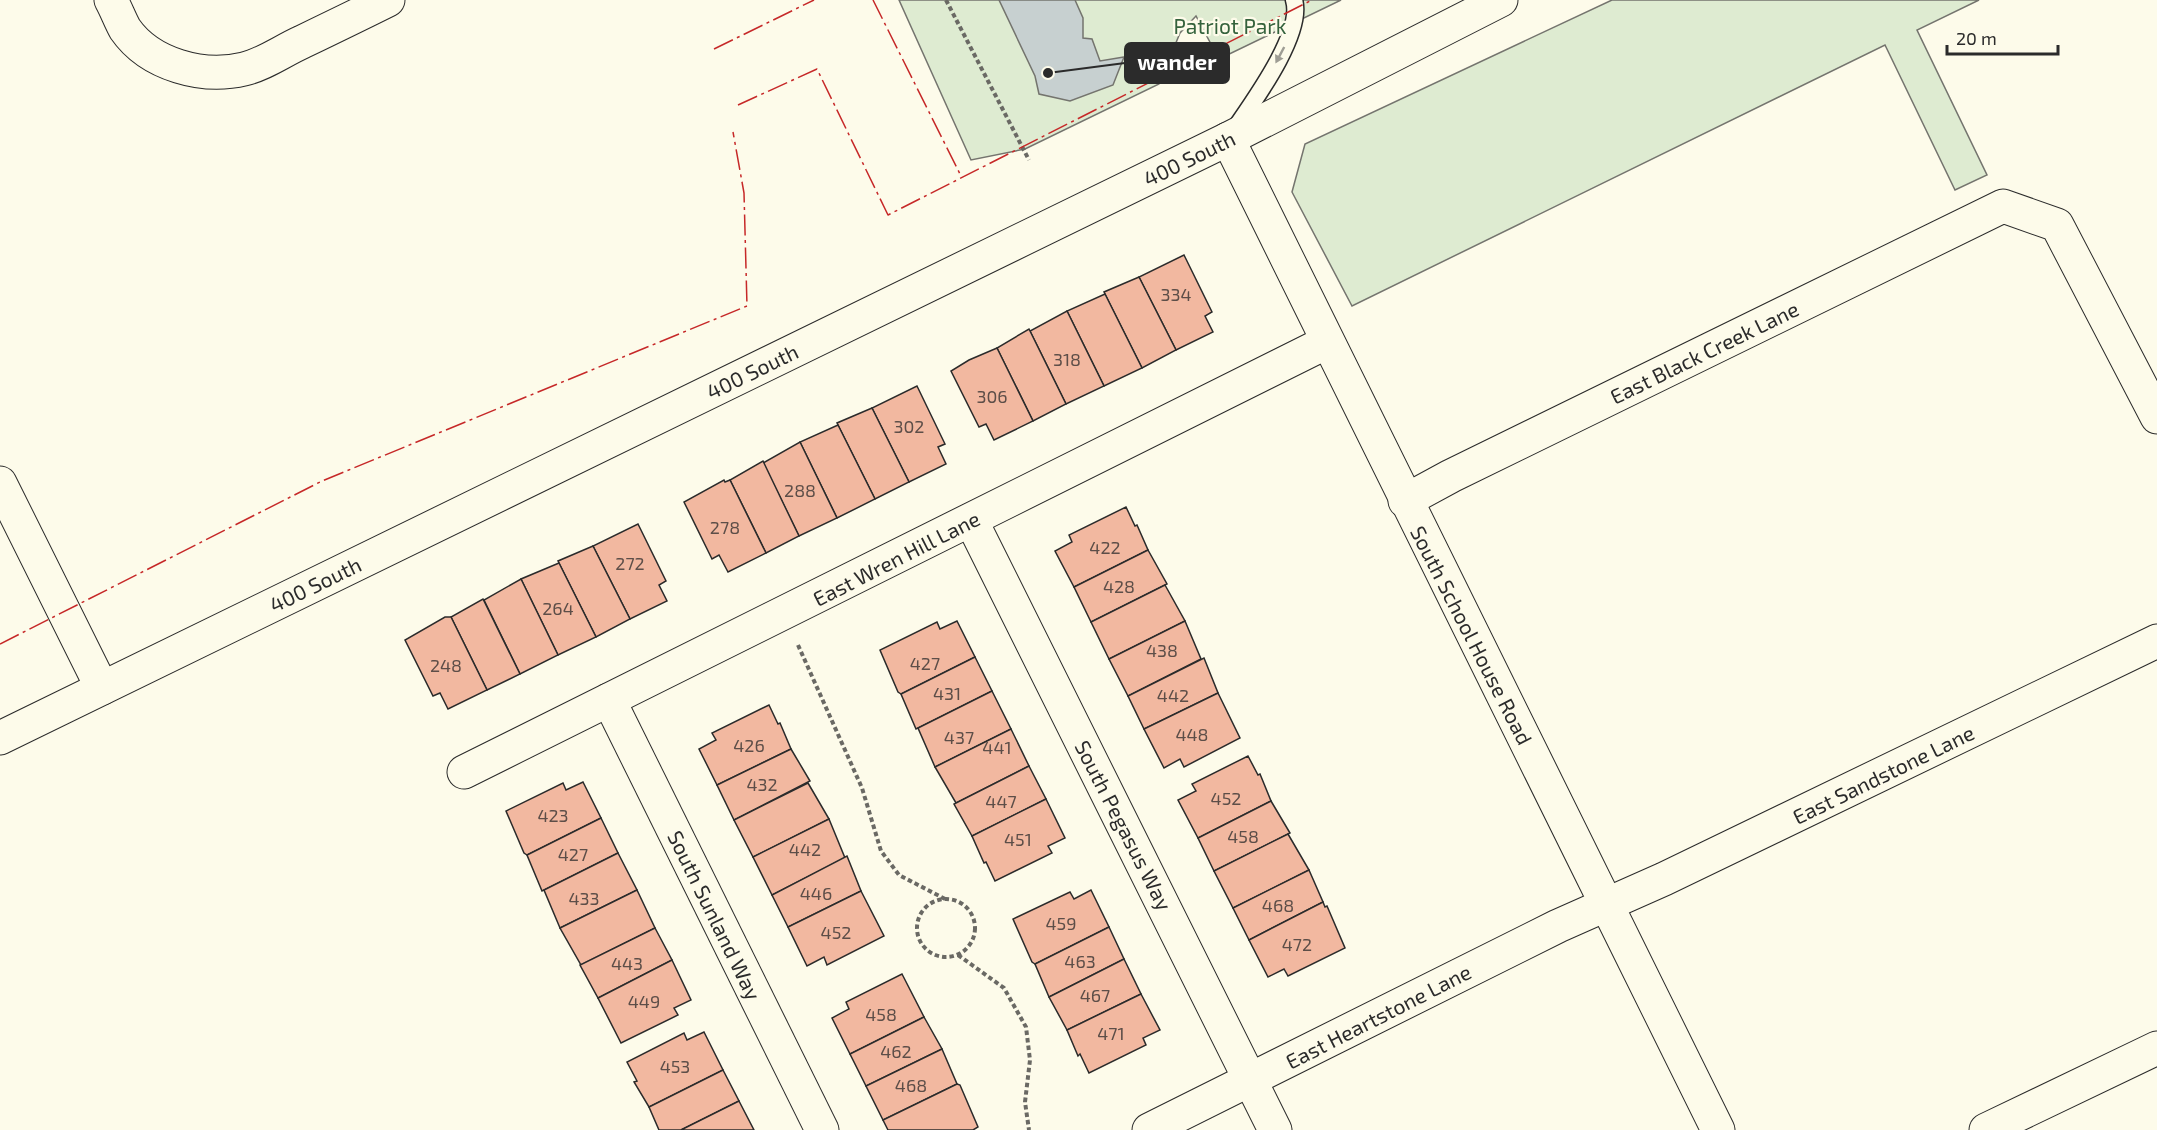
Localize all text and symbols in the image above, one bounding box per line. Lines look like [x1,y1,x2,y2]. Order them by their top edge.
park label: Patriot Park [1173,13,1287,38]
scale bar [1947,18,2058,56]
text: 20 m [1956,27,1997,49]
callout: wander [1125,43,1229,83]
one-way arrow [1275,47,1285,64]
text: wander [1137,48,1217,74]
street label: 400 South [1139,125,1239,191]
house number: 334 [1160,283,1192,305]
street label: East Black Creek Lane [1606,296,1802,408]
street label: 400 South [702,338,802,404]
house number: 318 [1053,348,1081,370]
house number: 306 [976,385,1008,407]
house number: 302 [894,415,924,437]
house number: 288 [784,479,816,501]
street label: East Wren Hill Lane [808,505,984,611]
house number: 278 [710,516,740,538]
street label: South School House Road [1406,522,1538,748]
house number: 422 [1089,536,1121,558]
street label: 400 South [265,551,365,617]
house number: 272 [615,552,645,574]
house number: 428 [1103,575,1135,597]
house number: 264 [542,597,574,619]
house number: 438 [1146,639,1178,661]
house number: 427 [910,652,940,674]
house number: 248 [430,654,462,676]
house number: 431 [933,682,961,704]
house number: 442 [1157,684,1189,706]
street label: East Sandstone Lane [1788,719,1978,829]
house number: 448 [1175,723,1209,745]
house number: 437 [944,726,974,748]
house number: 426 [733,734,765,756]
house number: 441 [982,736,1012,758]
street label: South Pegasus Way [1070,736,1178,914]
house number: 432 [746,773,778,795]
house number: 452 [1211,787,1241,809]
house number: 447 [985,790,1017,812]
house number: 423 [537,804,569,826]
house number: 458 [1227,825,1259,847]
street label: South Sunland Way [663,826,767,1004]
house number: 451 [1004,828,1032,850]
house number: 442 [789,838,821,860]
house number: 427 [558,843,588,865]
house number: 446 [800,882,832,904]
house number: 433 [568,887,600,909]
house number: 468 [1262,894,1294,916]
house number: 459 [1045,912,1077,934]
house number: 452 [821,921,851,943]
house number: 472 [1282,933,1312,955]
house number: 463 [1064,950,1096,972]
house number: 443 [611,952,643,974]
street label: East Heartstone Lane [1281,958,1475,1074]
house number: 467 [1080,984,1110,1006]
house number: 449 [628,990,660,1012]
house number: 458 [865,1003,897,1025]
house number: 471 [1097,1022,1125,1044]
house number: 462 [880,1040,912,1062]
house number: 453 [660,1055,690,1077]
house number: 468 [895,1074,927,1096]

